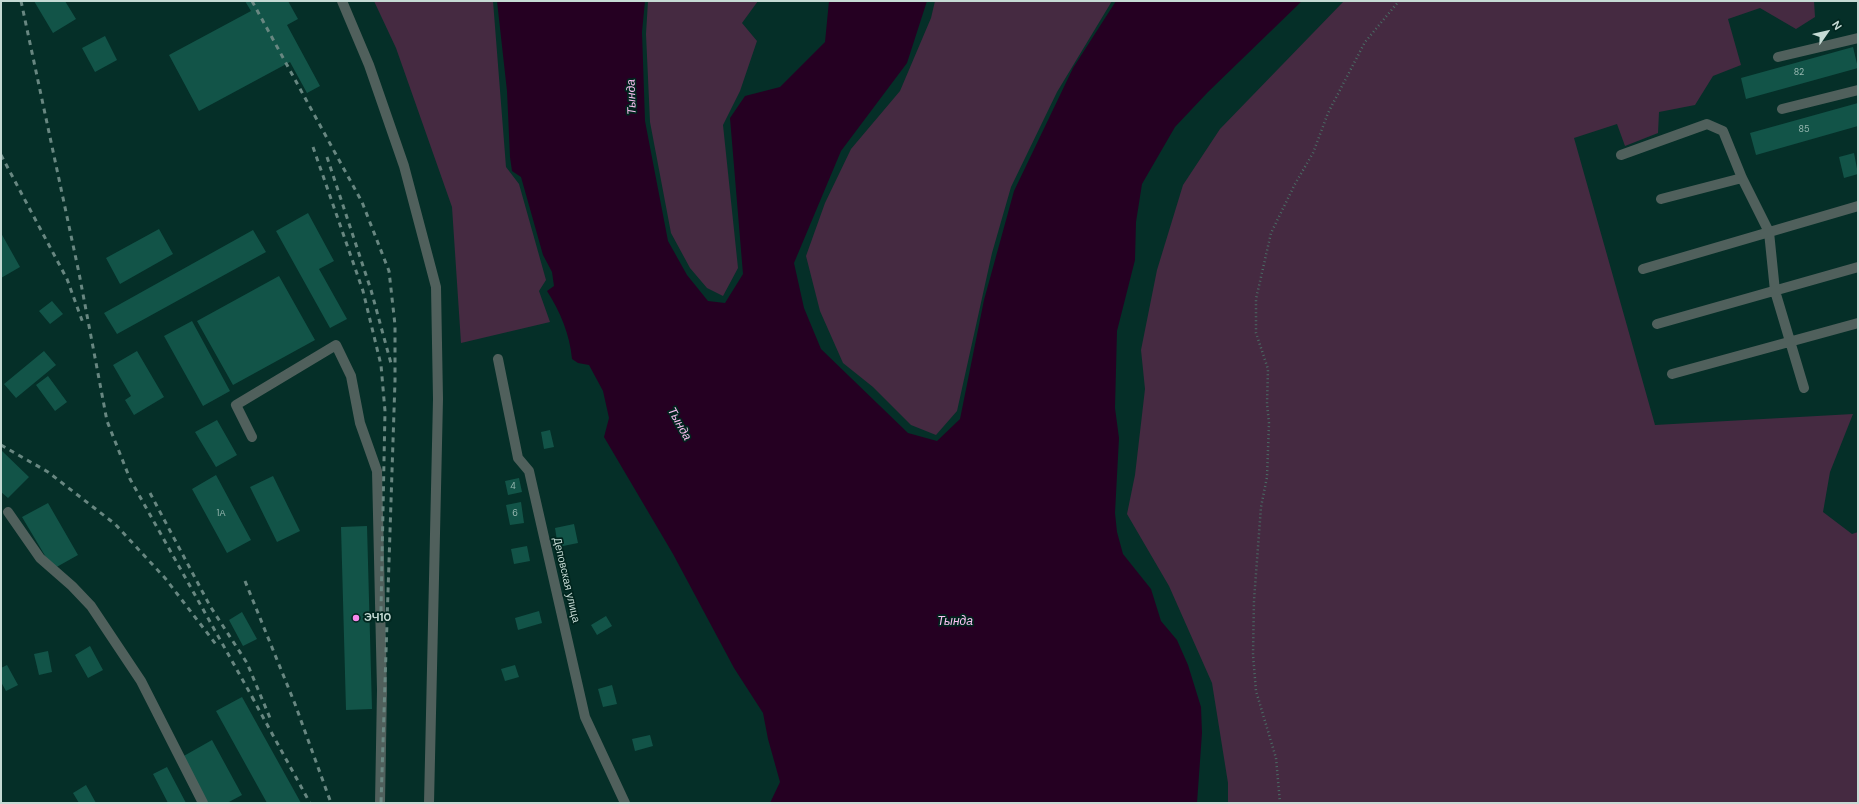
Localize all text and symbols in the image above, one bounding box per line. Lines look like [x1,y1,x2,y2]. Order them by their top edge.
north arrow [1807,12,1847,52]
text: N [1829,18,1845,33]
house number: 82 [1794,68,1804,78]
water label: Тында [624,79,640,115]
house number: 85 [1799,125,1809,135]
water label: Тында [664,405,694,443]
house number: 4 [510,482,516,492]
house number: 1А [217,509,225,519]
house number: 6 [512,509,518,519]
street label: Деповская улица [550,536,582,624]
place label: ЭЧ10 [364,611,391,625]
marker: ЭЧ10 [351,613,361,623]
water label: Тында [937,615,973,629]

